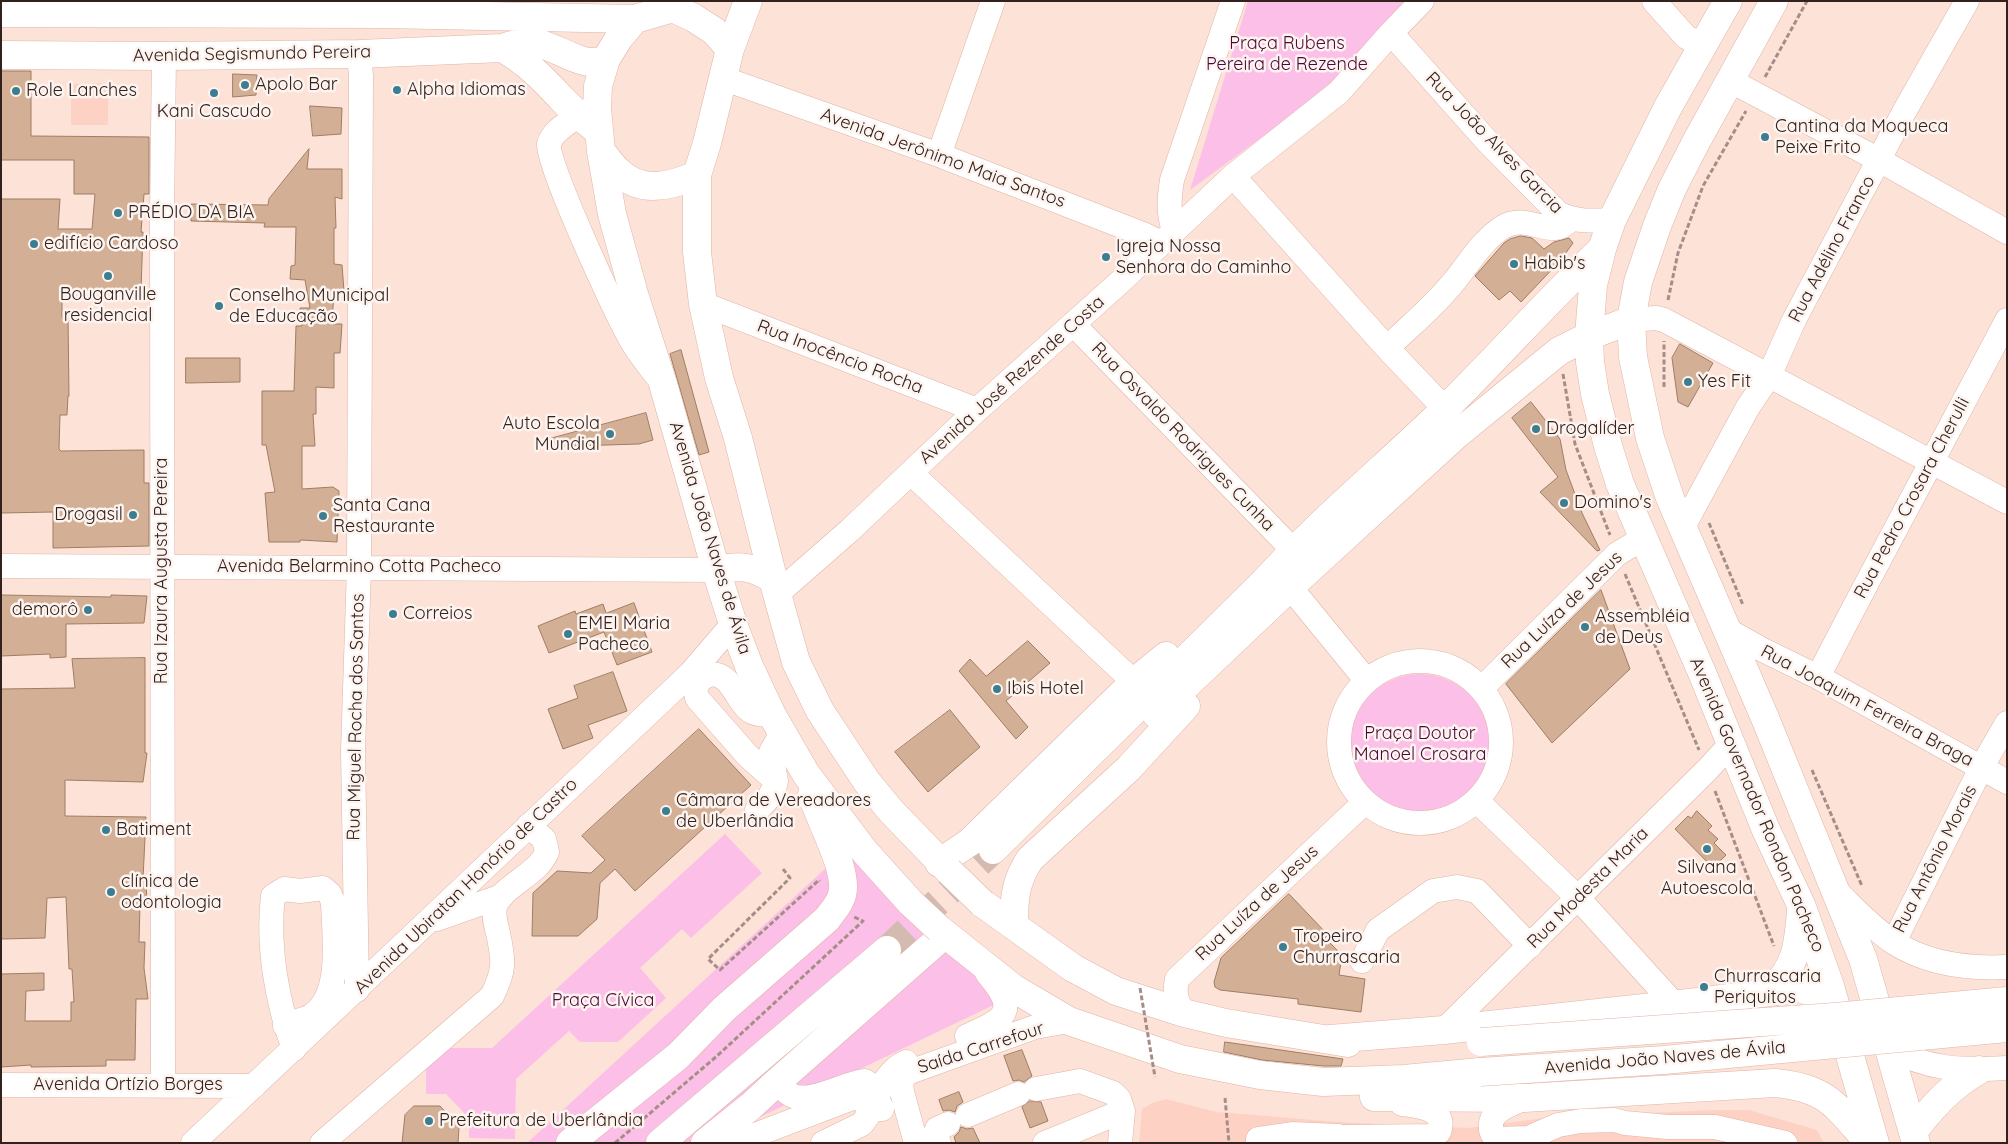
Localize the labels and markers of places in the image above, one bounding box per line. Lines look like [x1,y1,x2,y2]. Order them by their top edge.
place label: Apolo Bar [255,74,338,96]
marker: Apolo Bar [239,79,251,91]
place label: Alpha Idiomas [407,79,526,101]
place label: Role Lanches [26,80,137,102]
marker: Alpha Idiomas [391,84,403,96]
marker: Role Lanches [10,85,22,97]
marker: Kani Cascudo [208,87,220,99]
place label: Kani Cascudo [157,101,271,123]
place label: Cantina da Moqueca Peixe Frito [1775,116,1948,158]
marker: Cantina da Moqueca Peixe Frito [1759,131,1771,143]
place label: PRÉDIO DA BIA [128,202,254,224]
marker: PRÉDIO DA BIA [112,207,124,219]
place label: edifício Cardoso [44,233,179,255]
place label: Igreja Nossa Senhora do Caminho [1116,236,1291,278]
marker: edifício Cardoso [28,238,40,250]
marker: Igreja Nossa Senhora do Caminho [1100,251,1112,263]
place label: Habib's [1524,253,1585,275]
marker: Habib's [1508,258,1520,270]
marker: Bouganville residencial [102,270,114,282]
place label: Bouganville residencial [60,284,156,326]
place label: Conselho Municipal de Educação [229,285,389,328]
marker: Conselho Municipal de Educação [213,300,225,312]
place label: Yes Fit [1698,371,1751,393]
marker: Yes Fit [1682,376,1694,388]
place label: Auto Escola Mundial [503,413,600,456]
place label: Drogalíder [1546,418,1634,440]
marker: Drogalíder [1530,423,1542,435]
marker: Auto Escola Mundial [604,428,616,440]
place label: Domino's [1574,492,1651,514]
place label: Santa Cana Restaurante [333,495,435,538]
marker: Domino's [1558,497,1570,509]
place label: Drogasil [54,504,123,526]
marker: Drogasil [127,509,139,521]
marker: Santa Cana Restaurante [317,510,329,522]
place label: demorô [12,599,78,621]
place label: Correios [403,603,472,625]
marker: demorô [82,604,94,616]
place label: Assembléia de Deus [1595,606,1690,649]
marker: Correios [387,608,399,620]
place label: EMEI Maria Pacheco [578,613,670,656]
marker: Assembléia de Deus [1579,621,1591,633]
marker: EMEI Maria Pacheco [562,628,574,640]
place label: Ibis Hotel [1007,678,1084,700]
marker: Ibis Hotel [991,683,1003,695]
place label: Câmara de Vereadores de Uberlândia [676,790,871,832]
marker: Câmara de Vereadores de Uberlândia [660,805,672,817]
place label: Batiment [116,819,192,841]
marker: Batiment [100,824,112,836]
marker: Silvana Autoescola [1701,843,1713,855]
place label: Silvana Autoescola [1661,857,1753,900]
place label: clínica de odontologia [121,871,222,914]
marker: clínica de odontologia [105,886,117,898]
place label: Tropeiro Churrascaria [1293,926,1400,969]
marker: Tropeiro Churrascaria [1277,941,1289,953]
place label: Churrascaria Periquitos [1714,966,1821,1009]
marker: Churrascaria Periquitos [1698,981,1710,993]
place label: Prefeitura de Uberlândia [439,1110,643,1132]
marker: Prefeitura de Uberlândia [423,1115,435,1127]

